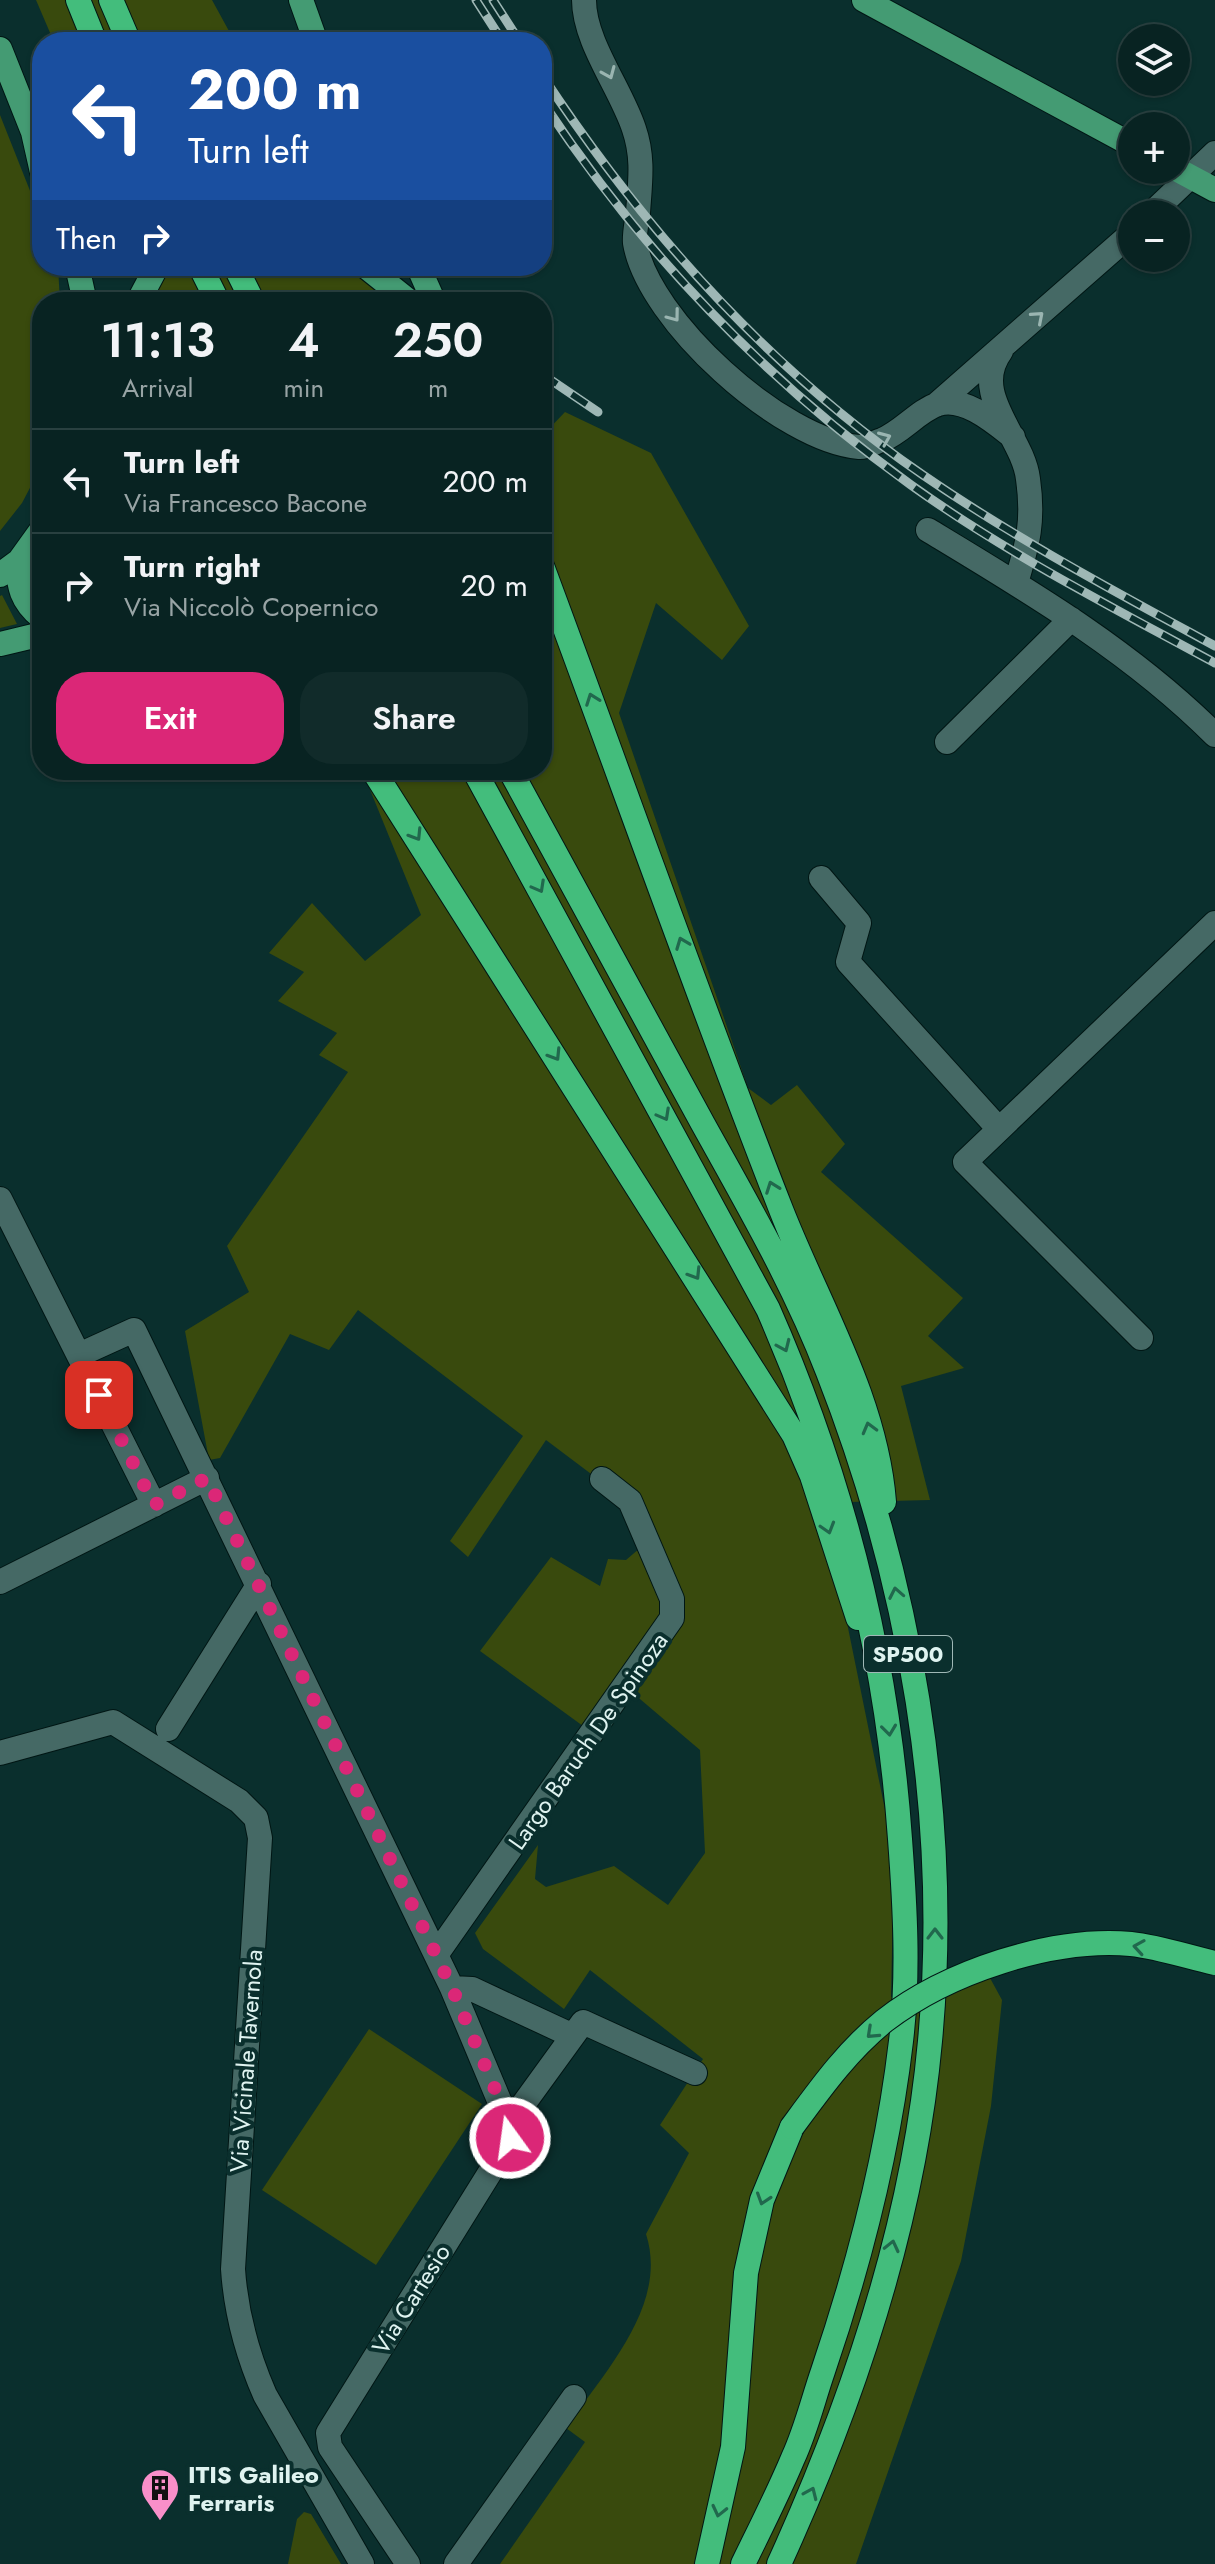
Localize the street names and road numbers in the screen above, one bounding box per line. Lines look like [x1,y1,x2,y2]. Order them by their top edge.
street label: Largo Baruch De Spinoza [500,1625,676,1857]
road number: SP500 [864,1636,952,1672]
street label: Via Vicinale Tavernola [221,1948,271,2174]
street label: Via Cartesio [363,2237,459,2361]

